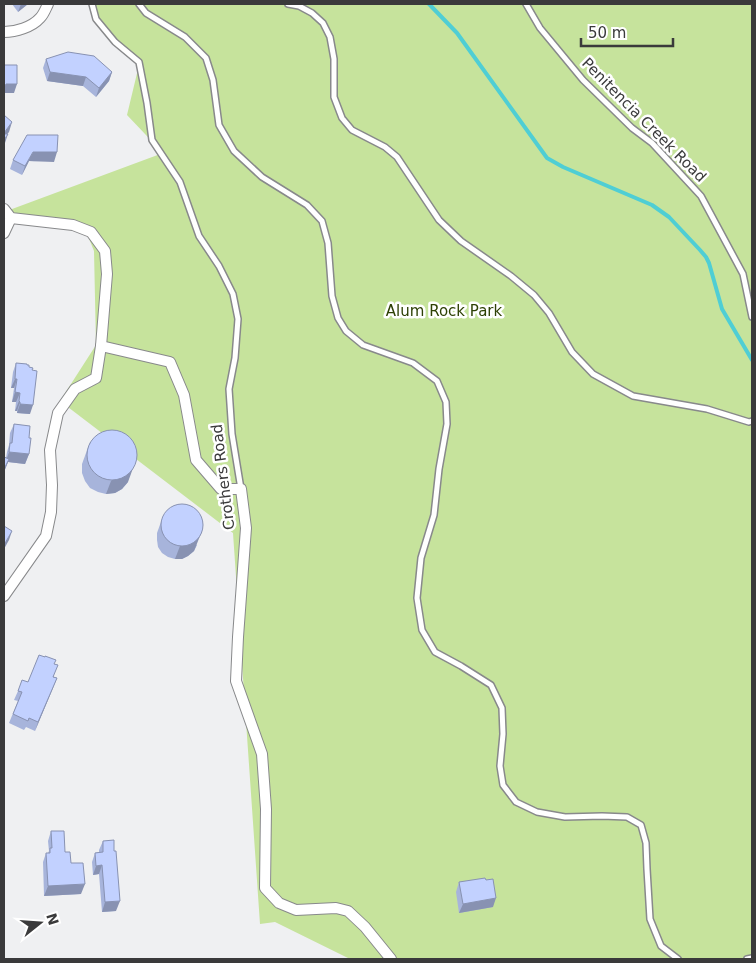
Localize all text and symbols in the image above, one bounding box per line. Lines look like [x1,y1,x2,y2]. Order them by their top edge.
scale bar [581,15,674,47]
text: 50 m [588,24,626,42]
street label: Penitencia Creek Road [578,54,710,186]
park label: Alum Rock Park [386,302,502,320]
street label: Crothers Road [208,423,238,531]
north arrow [15,898,65,948]
text: N [43,911,62,927]

